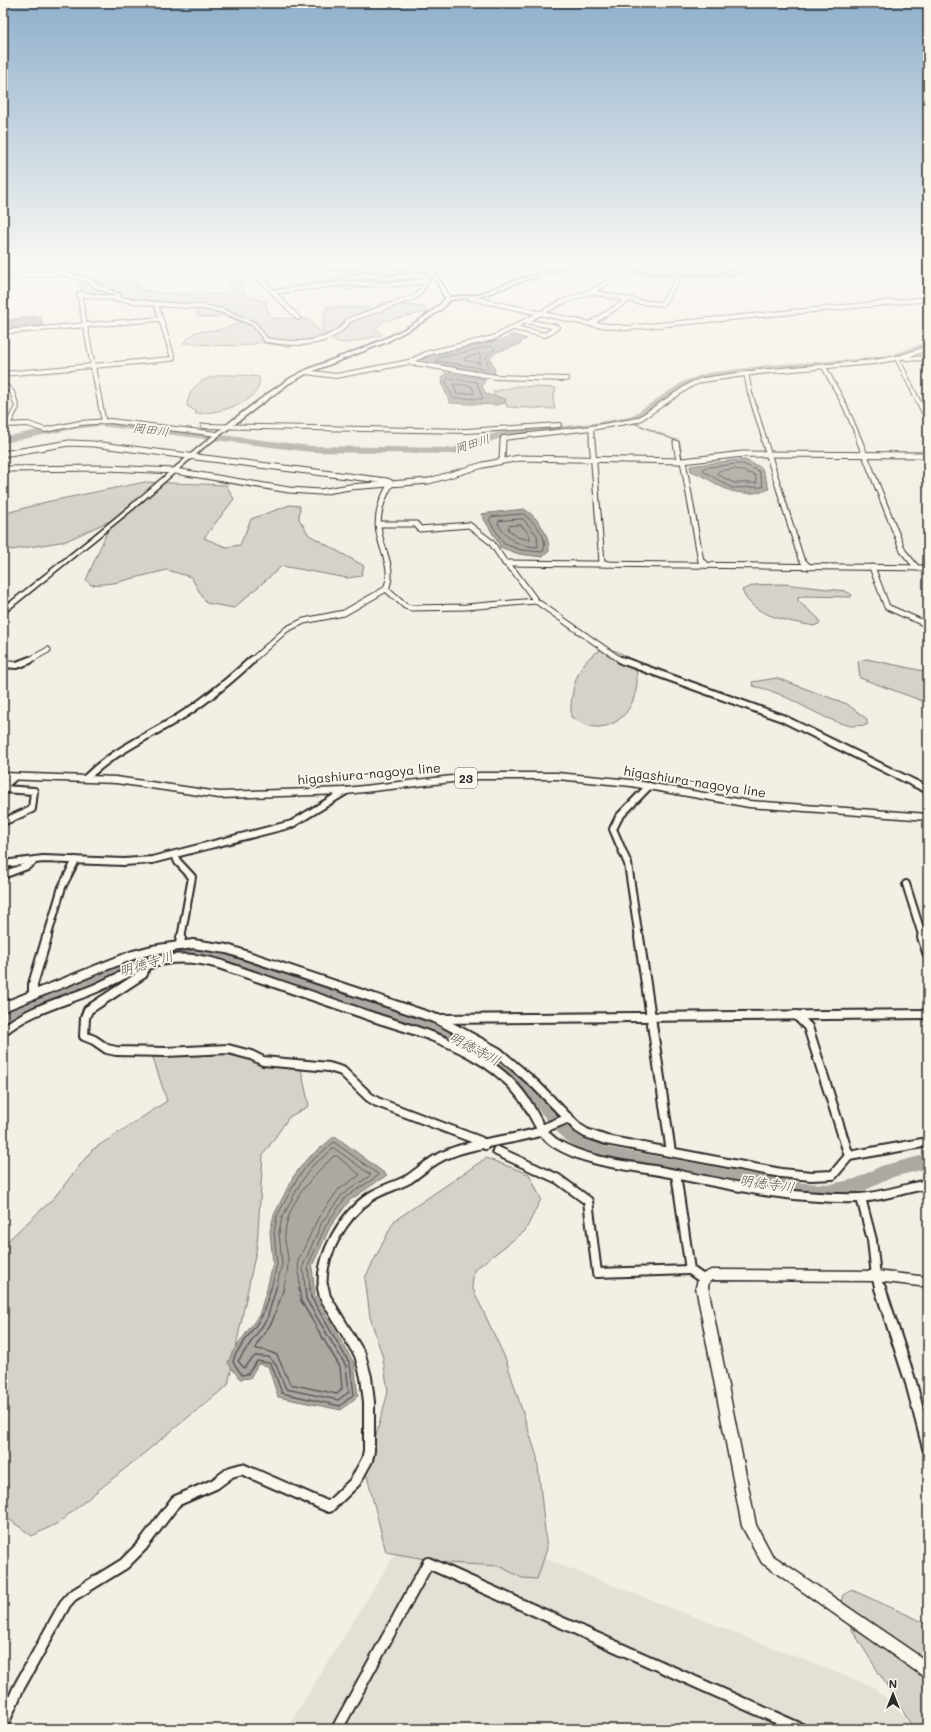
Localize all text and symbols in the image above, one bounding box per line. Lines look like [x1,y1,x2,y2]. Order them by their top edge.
water label: 岡田川 [132,419,170,439]
water label: 岡田川 [452,430,492,456]
street label: higashiura-nagoya line [297,758,441,788]
street label: higashiura-nagoya line [623,761,767,801]
road number: 23 [455,768,477,788]
water label: 明徳寺川 [116,946,176,980]
water label: 明徳寺川 [446,1026,504,1070]
water label: 明徳寺川 [738,1170,796,1196]
north arrow [873,1674,913,1714]
text: N [889,1676,897,1691]

